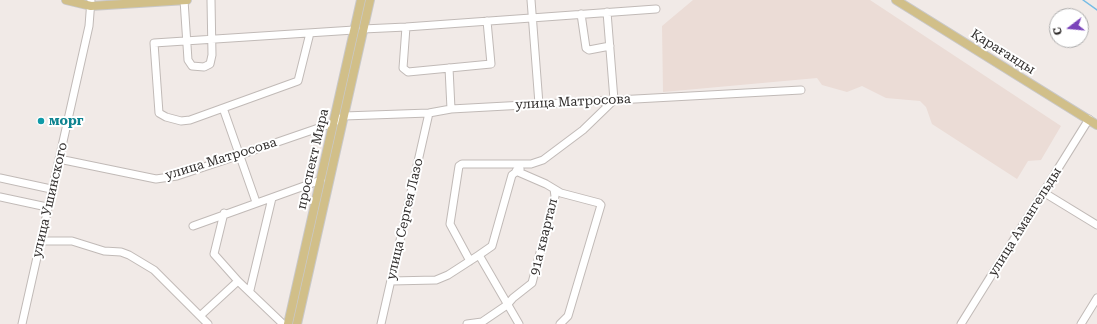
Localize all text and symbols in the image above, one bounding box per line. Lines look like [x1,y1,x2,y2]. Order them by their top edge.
north arrow [1049,8,1089,48]
street label: Қарағанды [968,26,1038,78]
text: С [1051,26,1065,37]
street label: улица Матросова [515,91,631,113]
street label: проспект Мира [294,107,332,211]
place label: морг [49,113,83,129]
marker: морг [36,116,46,126]
street label: улица Матросова [163,135,279,183]
street label: улица Ушинского [29,141,71,259]
street label: улица Сергея Лазо [383,157,427,281]
street label: улица Амангельды [985,165,1065,279]
street label: 91а квартал [527,197,561,277]

